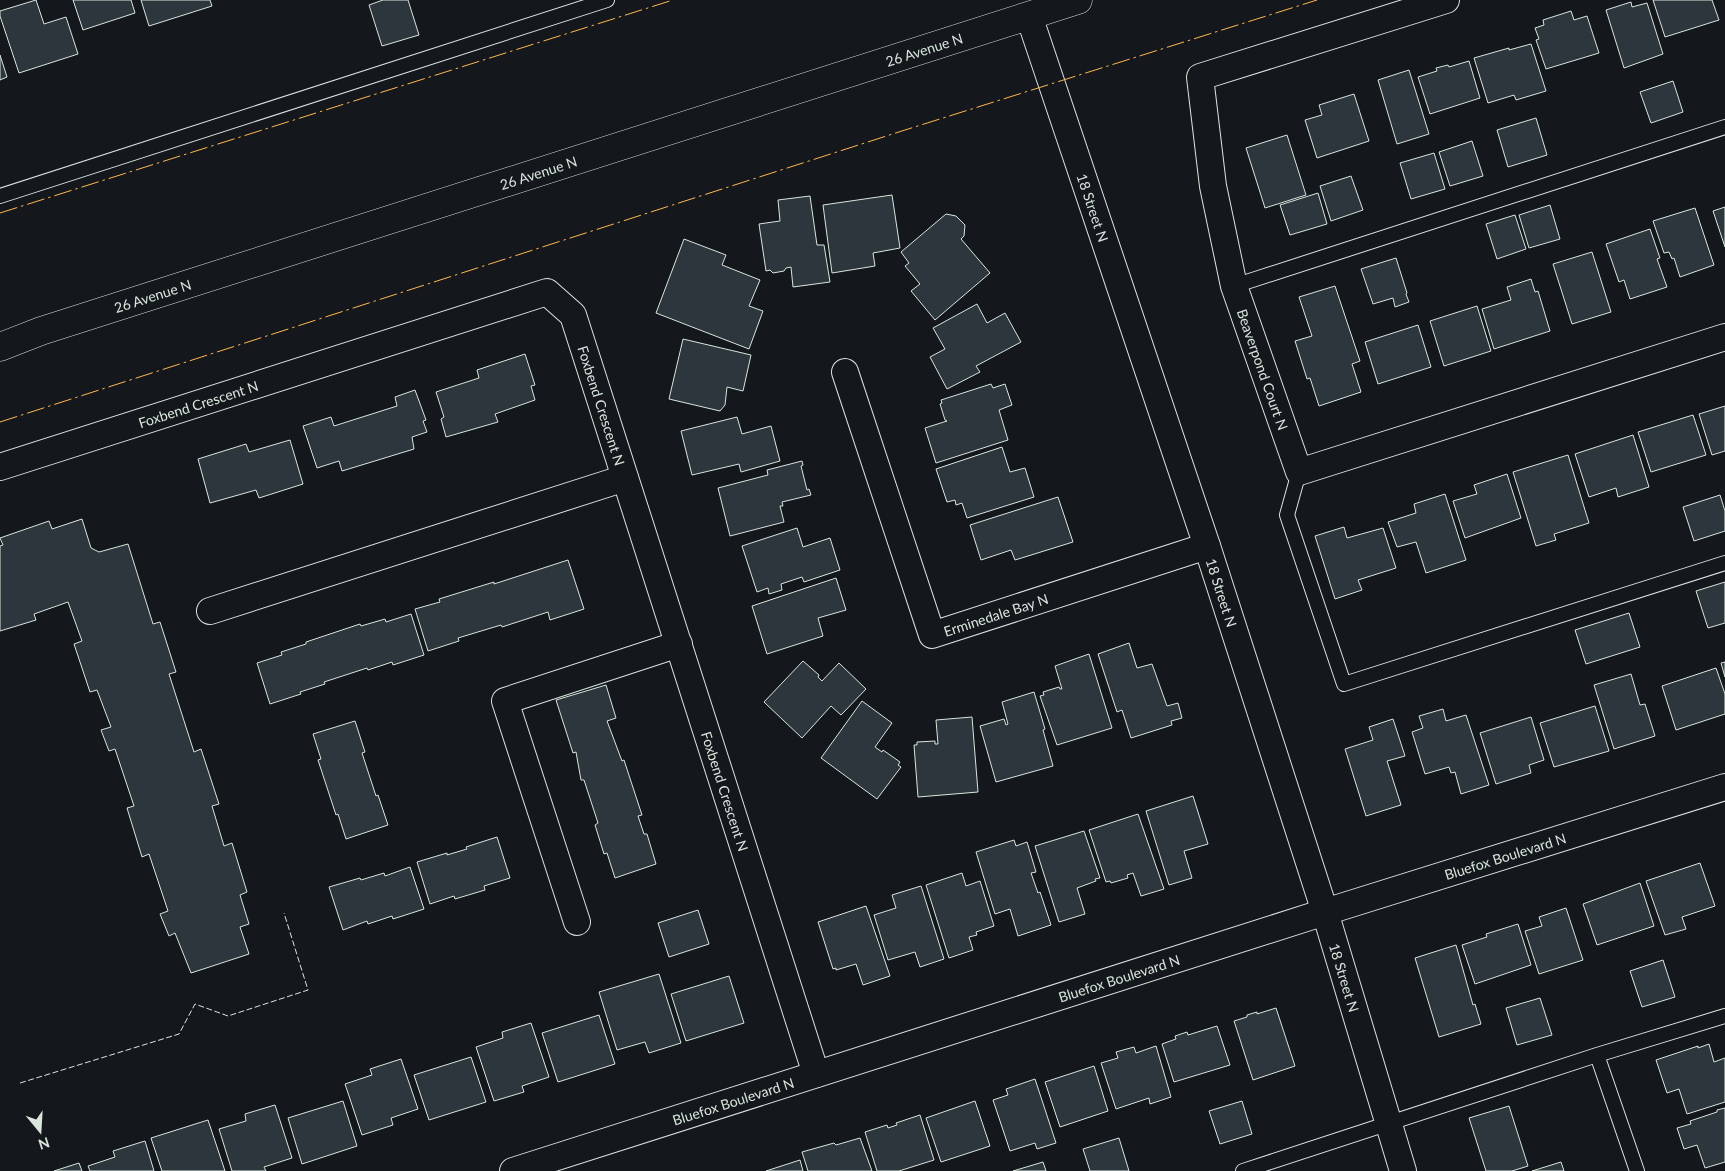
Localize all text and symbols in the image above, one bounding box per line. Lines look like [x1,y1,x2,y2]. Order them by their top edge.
street label: 26 Avenue N [883,29,965,69]
street label: 26 Avenue N [498,152,579,193]
street label: 18 Street N [1074,171,1113,244]
street label: 26 Avenue N [112,275,193,316]
street label: Beaverpond Court N [1234,306,1292,432]
street label: Foxbend Crescent N [575,343,629,468]
street label: Foxbend Crescent N [136,376,260,431]
street label: 18 Street N [1203,556,1241,629]
street label: Erminedale Bay N [941,589,1050,639]
street label: Foxbend Crescent N [698,729,753,853]
street label: Bluefox Boulevard N [1442,829,1568,883]
street label: 18 Street N [1326,941,1363,1014]
street label: Bluefox Boulevard N [1056,950,1182,1005]
street label: Bluefox Boulevard N [670,1073,796,1128]
north arrow [15,1106,65,1156]
text: N [36,1134,52,1154]

